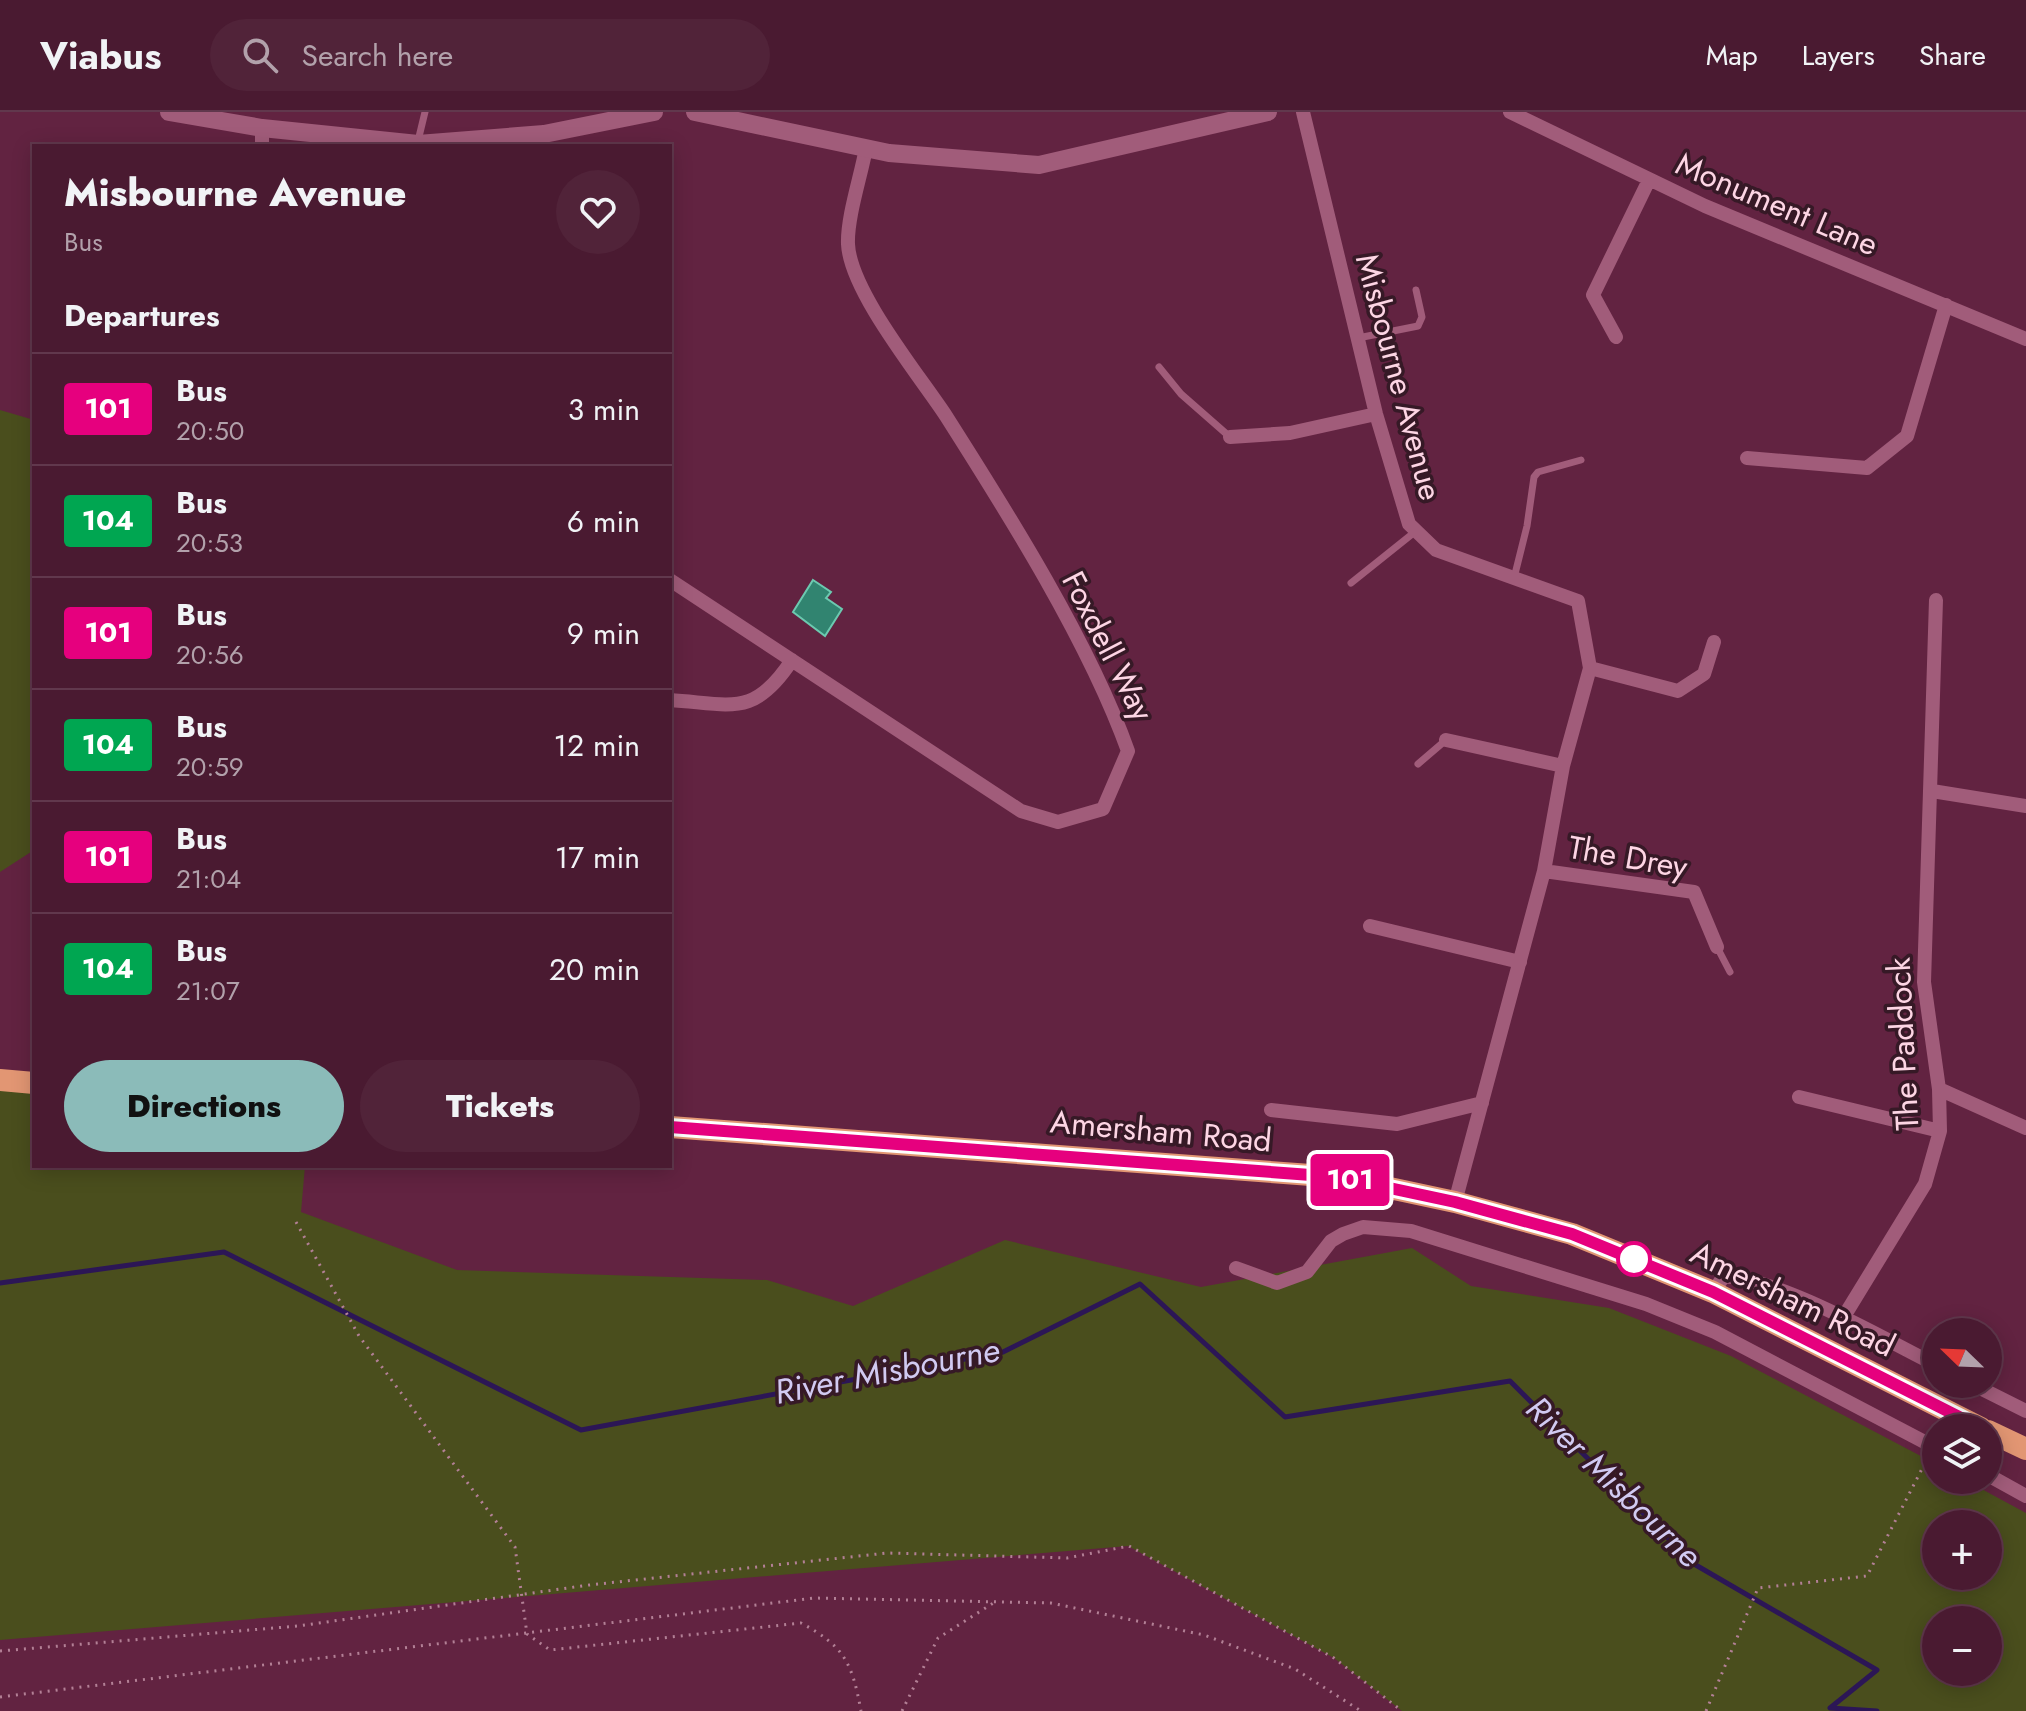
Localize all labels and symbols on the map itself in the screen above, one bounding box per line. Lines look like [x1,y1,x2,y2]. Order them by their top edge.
street label: Monument Lane [1669,141,1885,267]
street label: Misbourne Avenue [1344,249,1454,505]
street label: Foxdell Way [1051,563,1166,730]
street label: The Drey [1565,824,1692,890]
street label: The Paddock [1875,955,1930,1132]
street label: Amersham Road [1048,1098,1274,1164]
line badge: 101 [1304,1154,1396,1206]
street label: Amersham Road [1683,1230,1903,1368]
unlabelled marker [1617,1242,1651,1276]
north arrow [1922,1318,2002,1398]
water label: River Misbourne [770,1325,1004,1417]
water label: River Misbourne [1515,1385,1713,1579]

